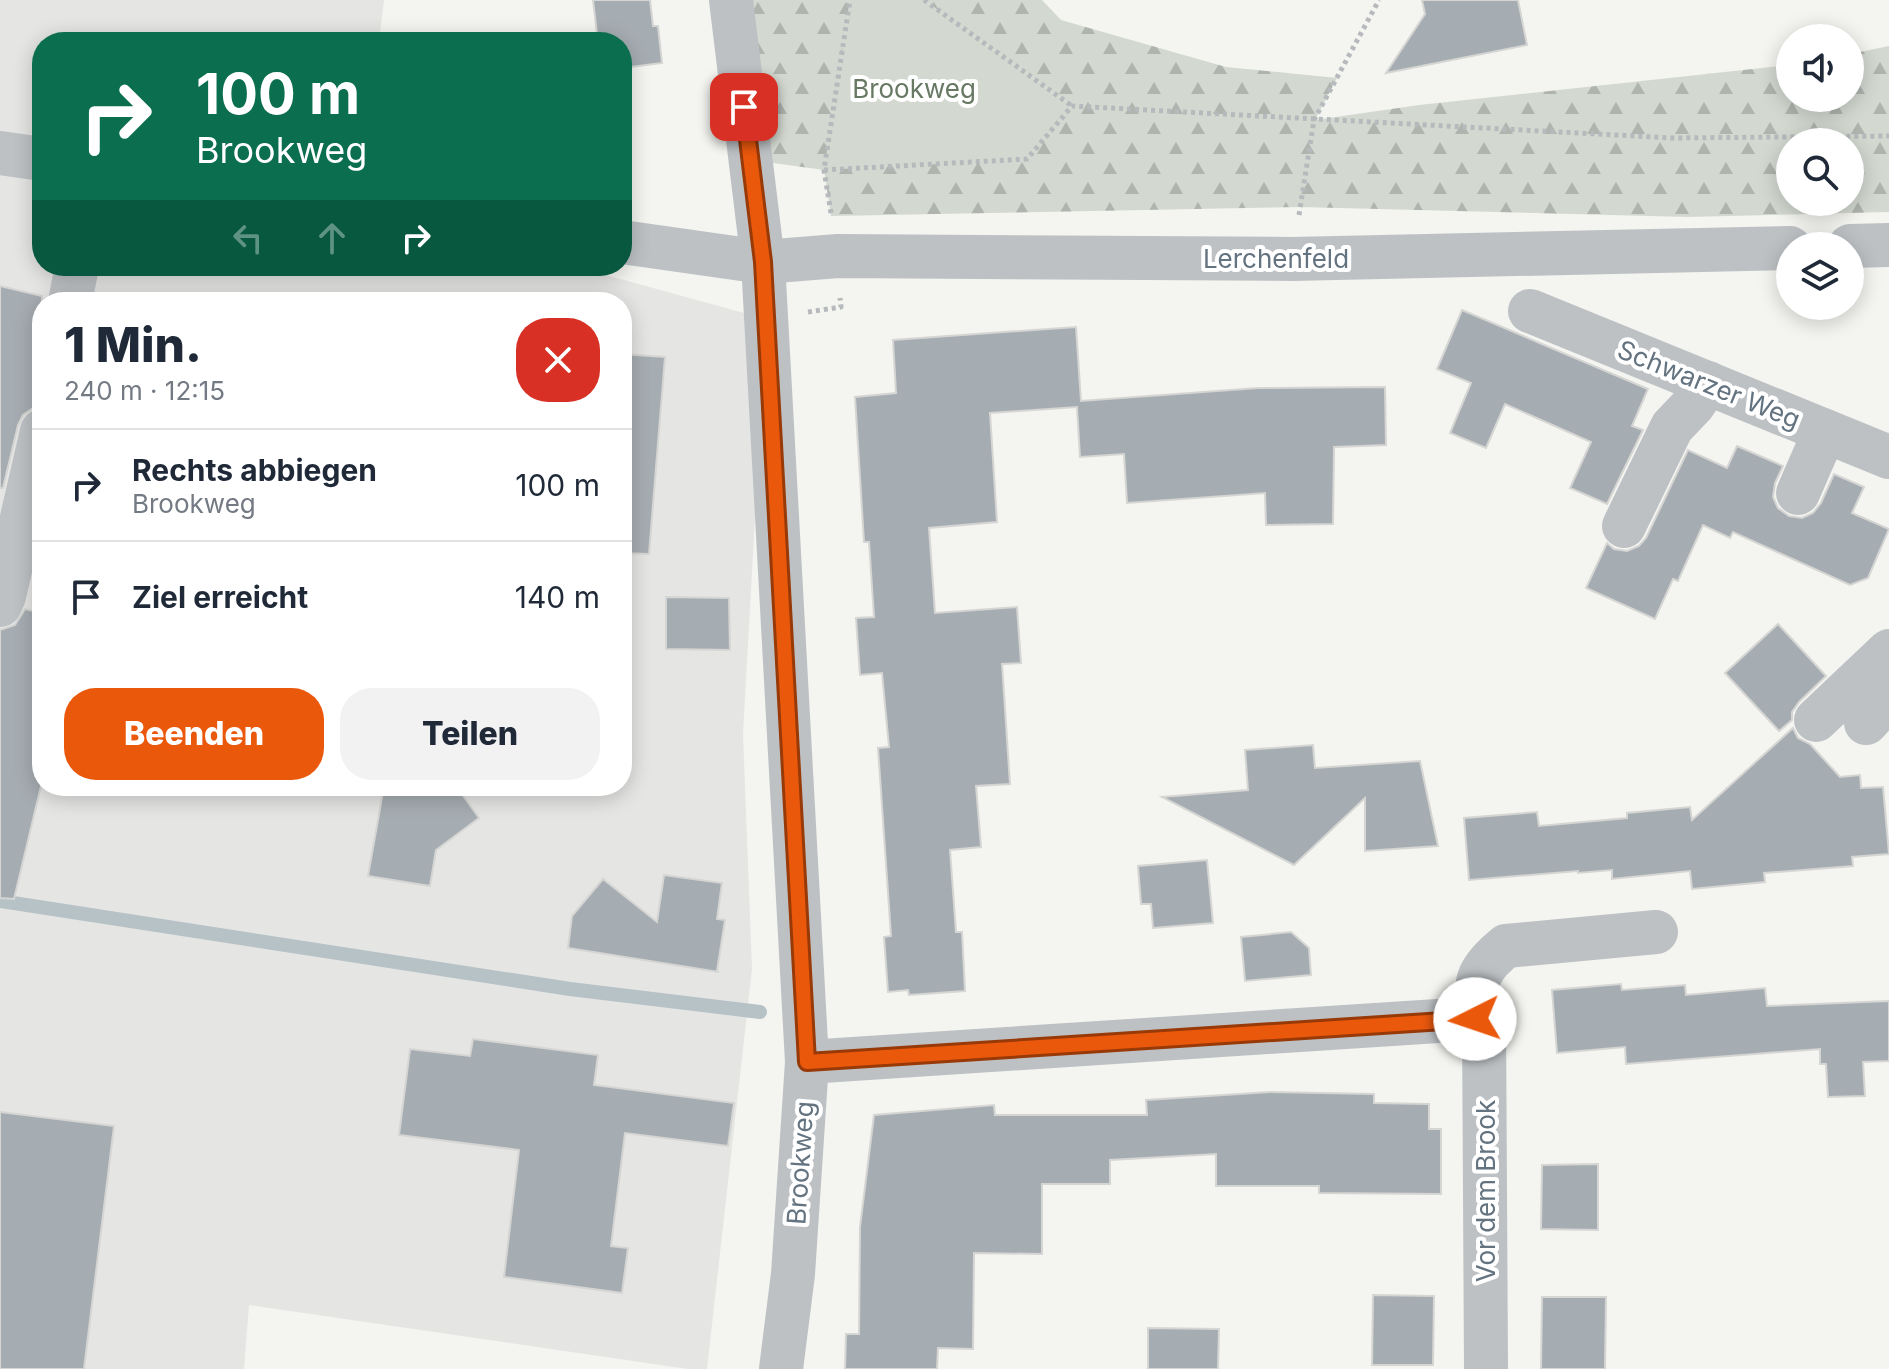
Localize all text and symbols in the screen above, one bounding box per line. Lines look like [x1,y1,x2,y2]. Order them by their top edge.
map controls [1776,24,1864,320]
button: sound [1776,24,1864,112]
text: 100 m [196,60,360,128]
icon: right [64,64,168,168]
pin [710,73,778,141]
park label: Brookweg [852,73,976,104]
icon: arrive [722,85,766,129]
text: Brookweg [196,128,367,172]
button: search [1776,128,1864,216]
icon: left [226,216,270,260]
icon: ahead [310,216,354,260]
icon: right [394,216,438,260]
button: layers [1776,232,1864,320]
street label: Lerchenfeld [1203,243,1349,274]
text: 1 Min. [64,315,202,374]
button: close [516,318,600,402]
street label: Schwarzer Weg [1613,333,1805,435]
text: 240 m · 12:15 [64,375,225,406]
text: Rechts abbiegen [132,452,377,488]
icon: right [64,463,108,507]
text: 100 m [515,467,600,503]
text: Brookweg [132,488,256,519]
icon: arrive [64,575,108,619]
text: Ziel erreicht [132,579,308,615]
text: 140 m [515,579,600,615]
button: Beenden [64,688,324,780]
button: Teilen [340,688,600,780]
position arrow [1433,977,1517,1061]
street label: Brookweg [780,1100,820,1226]
street label: Vor dem Brook [1470,1100,1501,1282]

